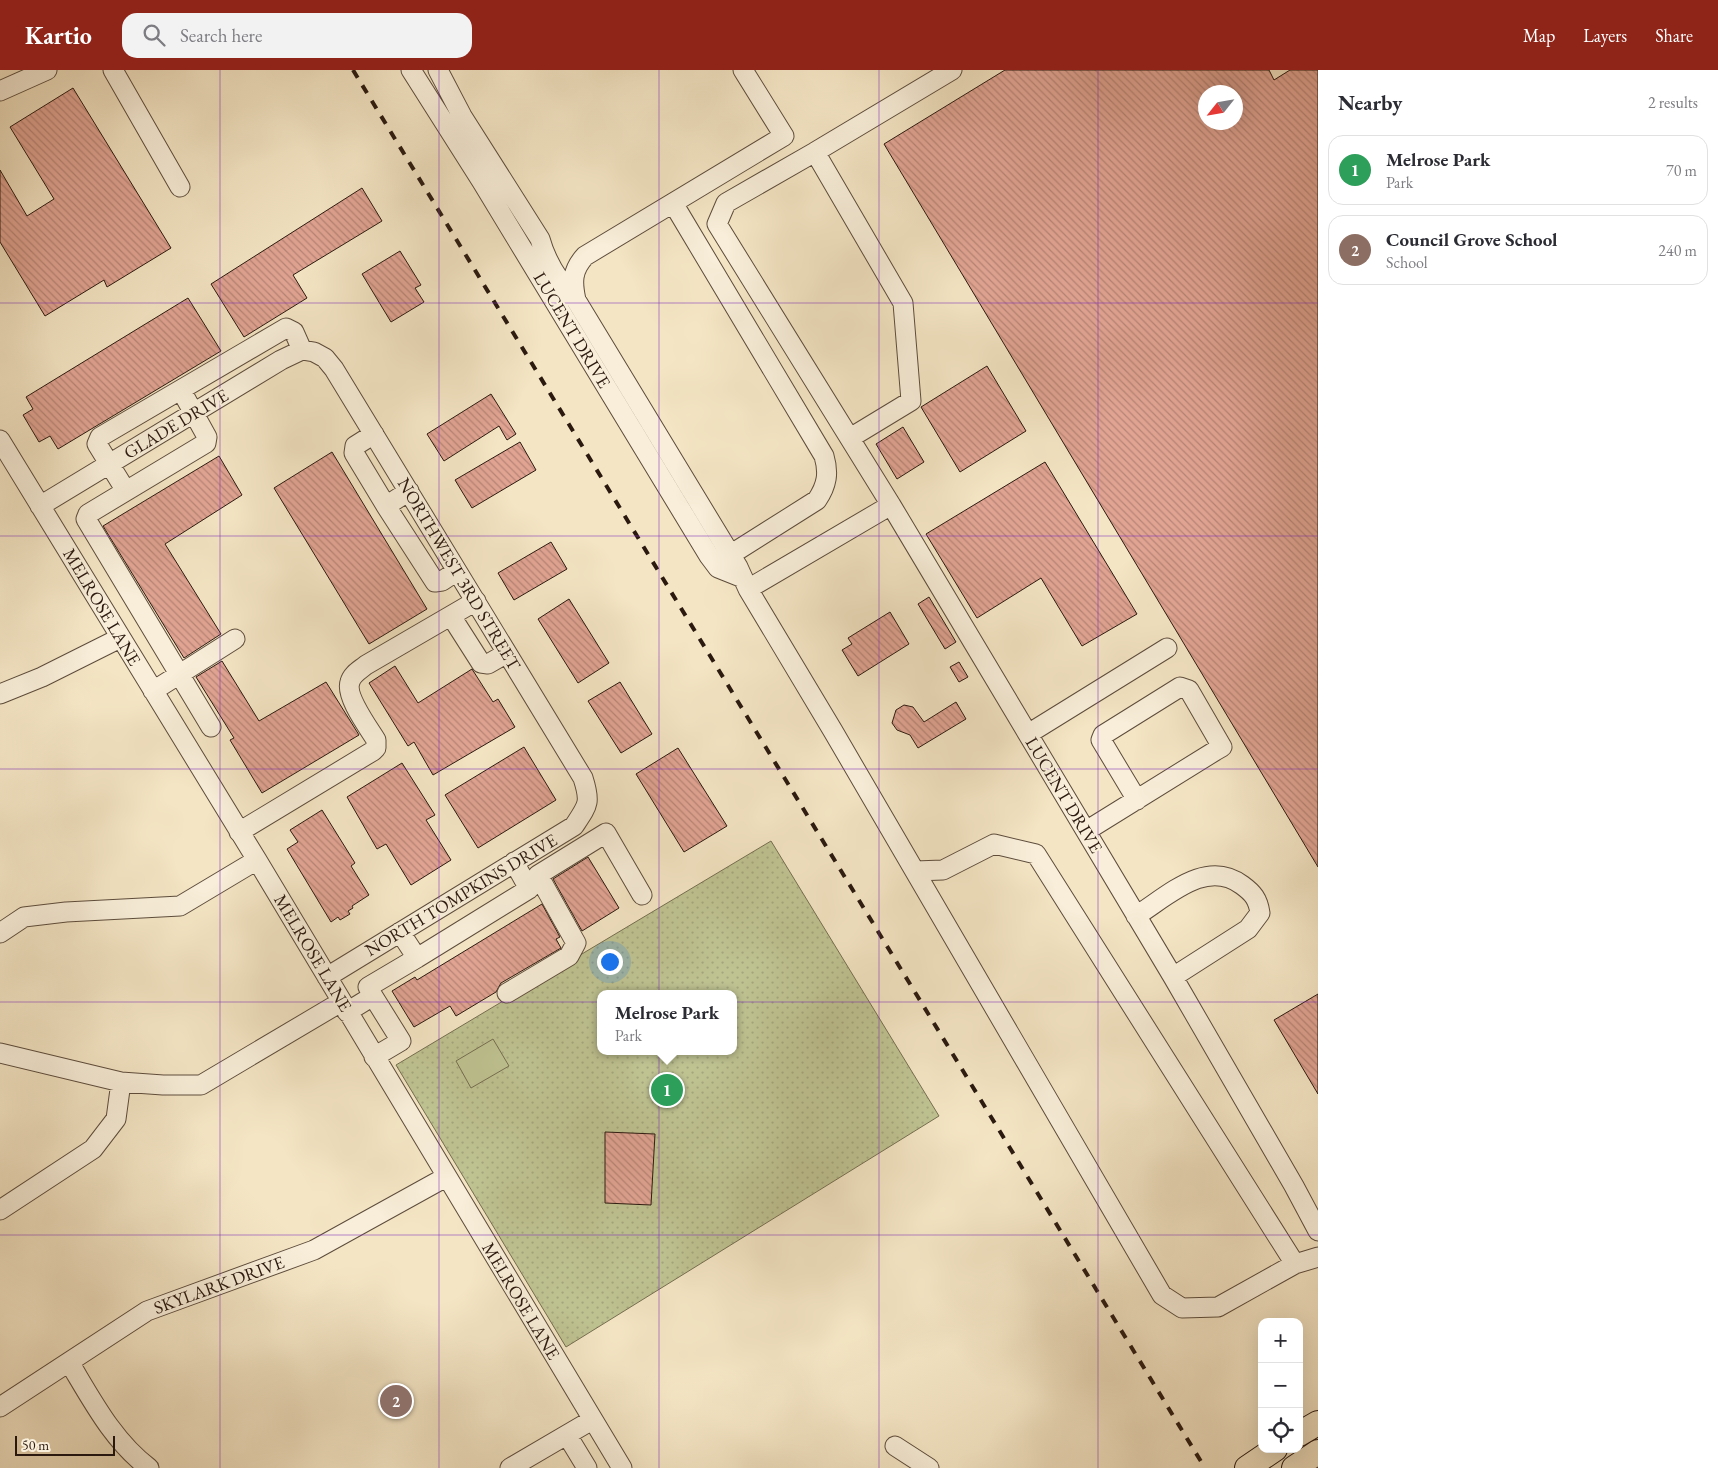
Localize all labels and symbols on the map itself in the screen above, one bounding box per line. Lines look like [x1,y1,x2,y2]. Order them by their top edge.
north arrow [1198,85,1243,130]
street label: LUCENT DRIVE [529,267,616,392]
street label: GLADE DRIVE [119,383,232,464]
street label: NORTHWEST 3RD STREET [393,473,527,675]
street label: MELROSE LANE [58,544,147,670]
street label: LUCENT DRIVE [1021,732,1108,857]
street label: NORTH TOMPKINS DRIVE [360,828,561,961]
street label: MELROSE LANE [269,890,358,1016]
your location [597,949,623,975]
pin: 1 [651,1071,683,1109]
street label: MELROSE LANE [477,1238,566,1364]
street label: SKYLARK DRIVE [150,1250,287,1319]
pin: 2 [380,1382,412,1420]
scale bar [15,1433,115,1456]

